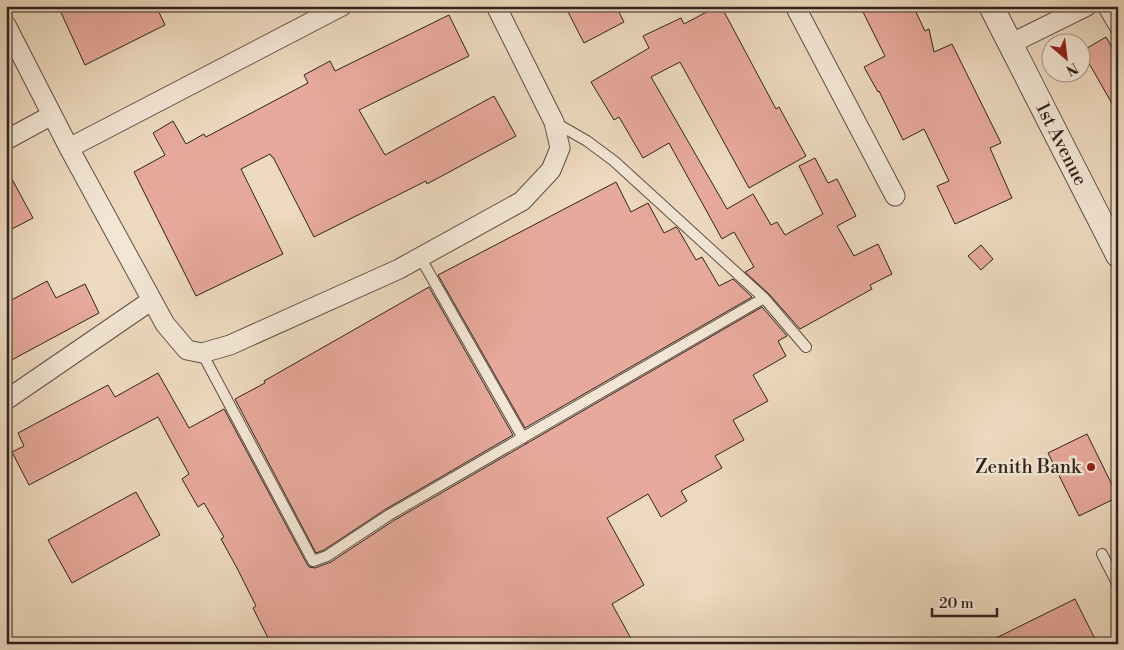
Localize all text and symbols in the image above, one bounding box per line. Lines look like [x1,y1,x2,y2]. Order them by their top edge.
north arrow [1042,32,1092,82]
text: N [1063,58,1081,79]
street label: 1st Avenue [1030,99,1093,190]
place label: Zenith Bank [975,455,1082,479]
marker: Zenith Bank [1085,461,1097,473]
scale bar [932,585,996,617]
text: 20 m [939,594,974,613]

